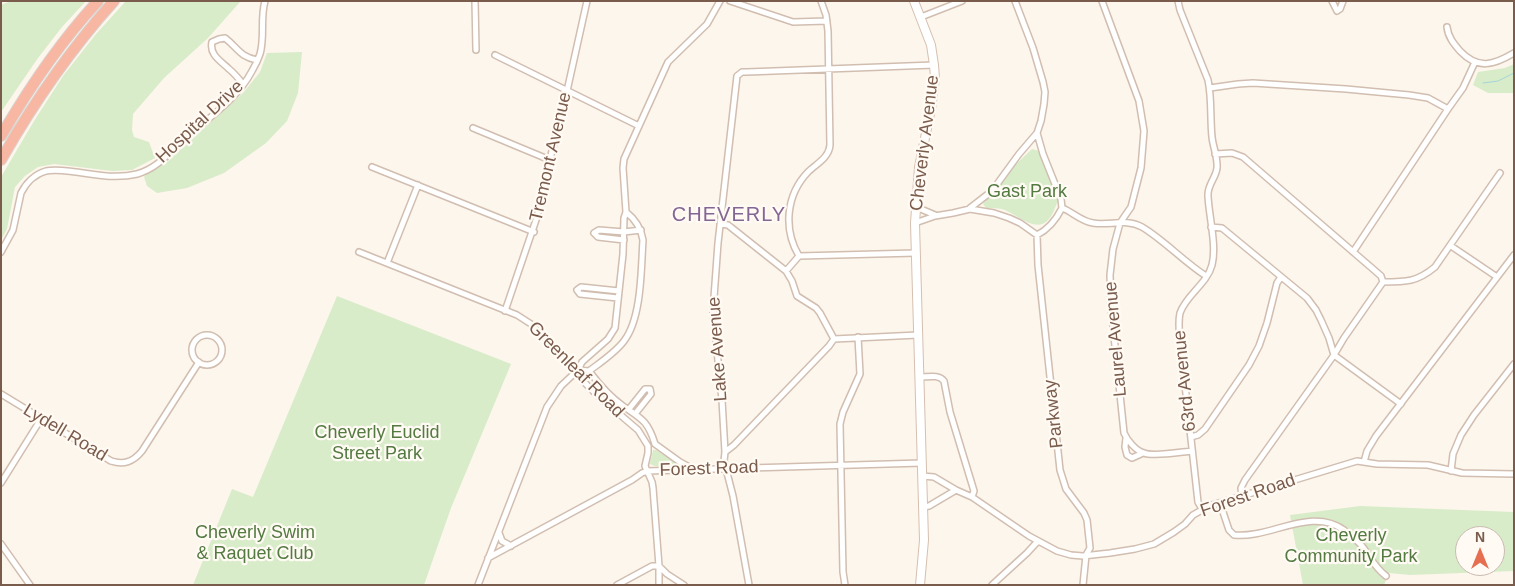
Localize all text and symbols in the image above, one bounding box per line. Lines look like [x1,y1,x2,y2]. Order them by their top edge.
street label: Cheverly Avenue [906,74,944,212]
street label: Hospital Drive [152,76,248,168]
street label: Tremont Avenue [526,90,576,224]
park label: Gast Park [987,181,1067,203]
district label: CHEVERLY [671,203,787,227]
street label: Laurel Avenue [1100,280,1132,398]
street label: Lake Avenue [704,296,732,402]
street label: Greenleaf Road [523,317,629,423]
street label: 63rd Avenue [1169,329,1201,433]
street label: Parkway [1040,379,1068,449]
street label: Lydell Road [19,399,111,467]
park label: Cheverly Euclid Street Park [314,422,440,464]
street label: Forest Road [659,456,759,482]
street label: Forest Road [1198,470,1298,522]
park label: Cheverly Swim & Raquet Club [195,522,315,564]
park label: Cheverly Community Park [1284,525,1418,568]
north arrow [1455,526,1505,576]
text: N [1475,529,1485,545]

